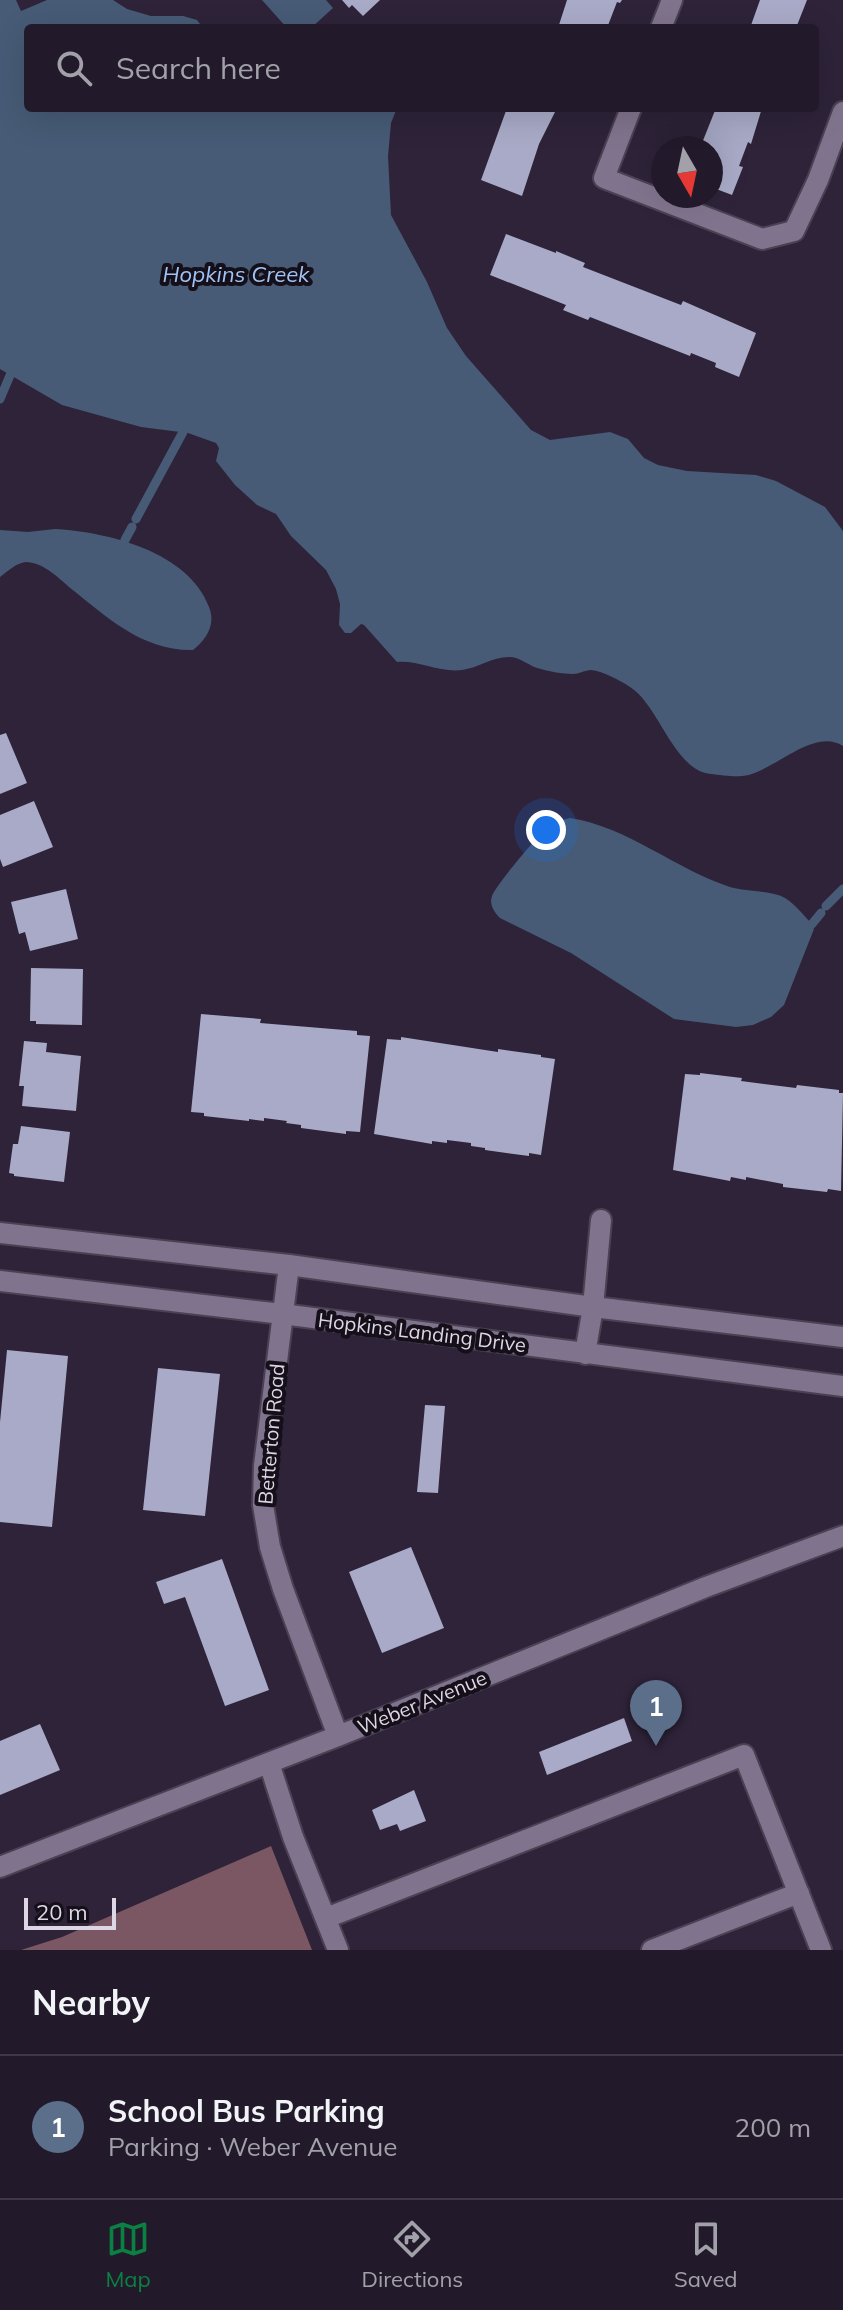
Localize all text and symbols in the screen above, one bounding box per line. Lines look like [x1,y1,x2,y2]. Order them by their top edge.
search box [24,24,819,112]
icon: search [52,46,96,90]
text: Search here [116,49,281,87]
north arrow [651,136,723,208]
water label: Hopkins Creek [163,260,310,288]
your location [526,810,566,850]
street label: Hopkins Landing Drive [317,1307,527,1357]
street label: Betterton Road [252,1363,290,1505]
street label: Weber Avenue [354,1665,490,1739]
pin: 1 [630,1680,682,1746]
scale bar [24,1894,116,1930]
text: 20 m [36,1898,87,1926]
text: Nearby [32,1981,150,2024]
text: School Bus Parking [108,2092,385,2130]
text: 1 [50,2111,66,2144]
text: 200 m [735,2111,811,2144]
text: Parking · Weber Avenue [108,2130,397,2163]
tab: Map [105,2217,151,2293]
tab: Directions [362,2217,463,2293]
tab: Saved [674,2217,738,2293]

